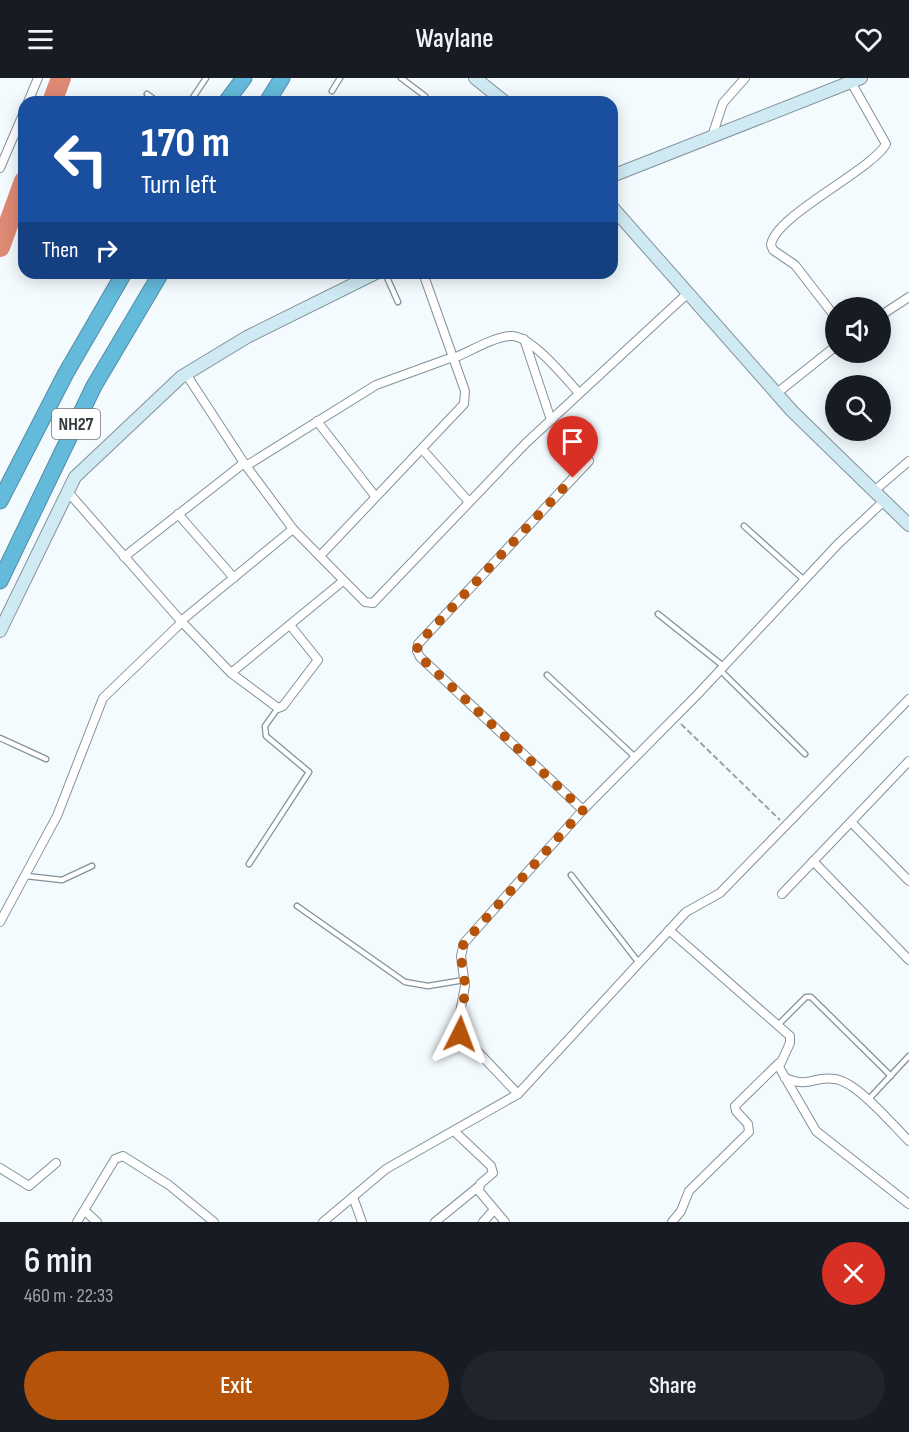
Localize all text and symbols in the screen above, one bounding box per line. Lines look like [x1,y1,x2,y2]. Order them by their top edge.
icon: menu [24,23,57,56]
text: Waylane [415,23,494,55]
icon: heart [852,23,885,56]
text: 170 m [141,118,230,169]
icon: left [42,120,120,198]
text: Turn left [141,169,217,201]
icon: right [90,234,123,267]
text: Then [42,237,78,264]
map controls [825,297,891,441]
button: sound [825,297,891,363]
button: search [825,375,891,441]
road number: NH27 [52,409,100,439]
pin [547,416,598,478]
icon: arrive [556,425,589,458]
position arrow [428,1002,492,1066]
text: 6 min [24,1240,92,1283]
button: close [822,1242,885,1305]
text: 460 m · 22:33 [24,1284,113,1308]
button: Exit [24,1351,449,1420]
button: Share [461,1351,885,1420]

